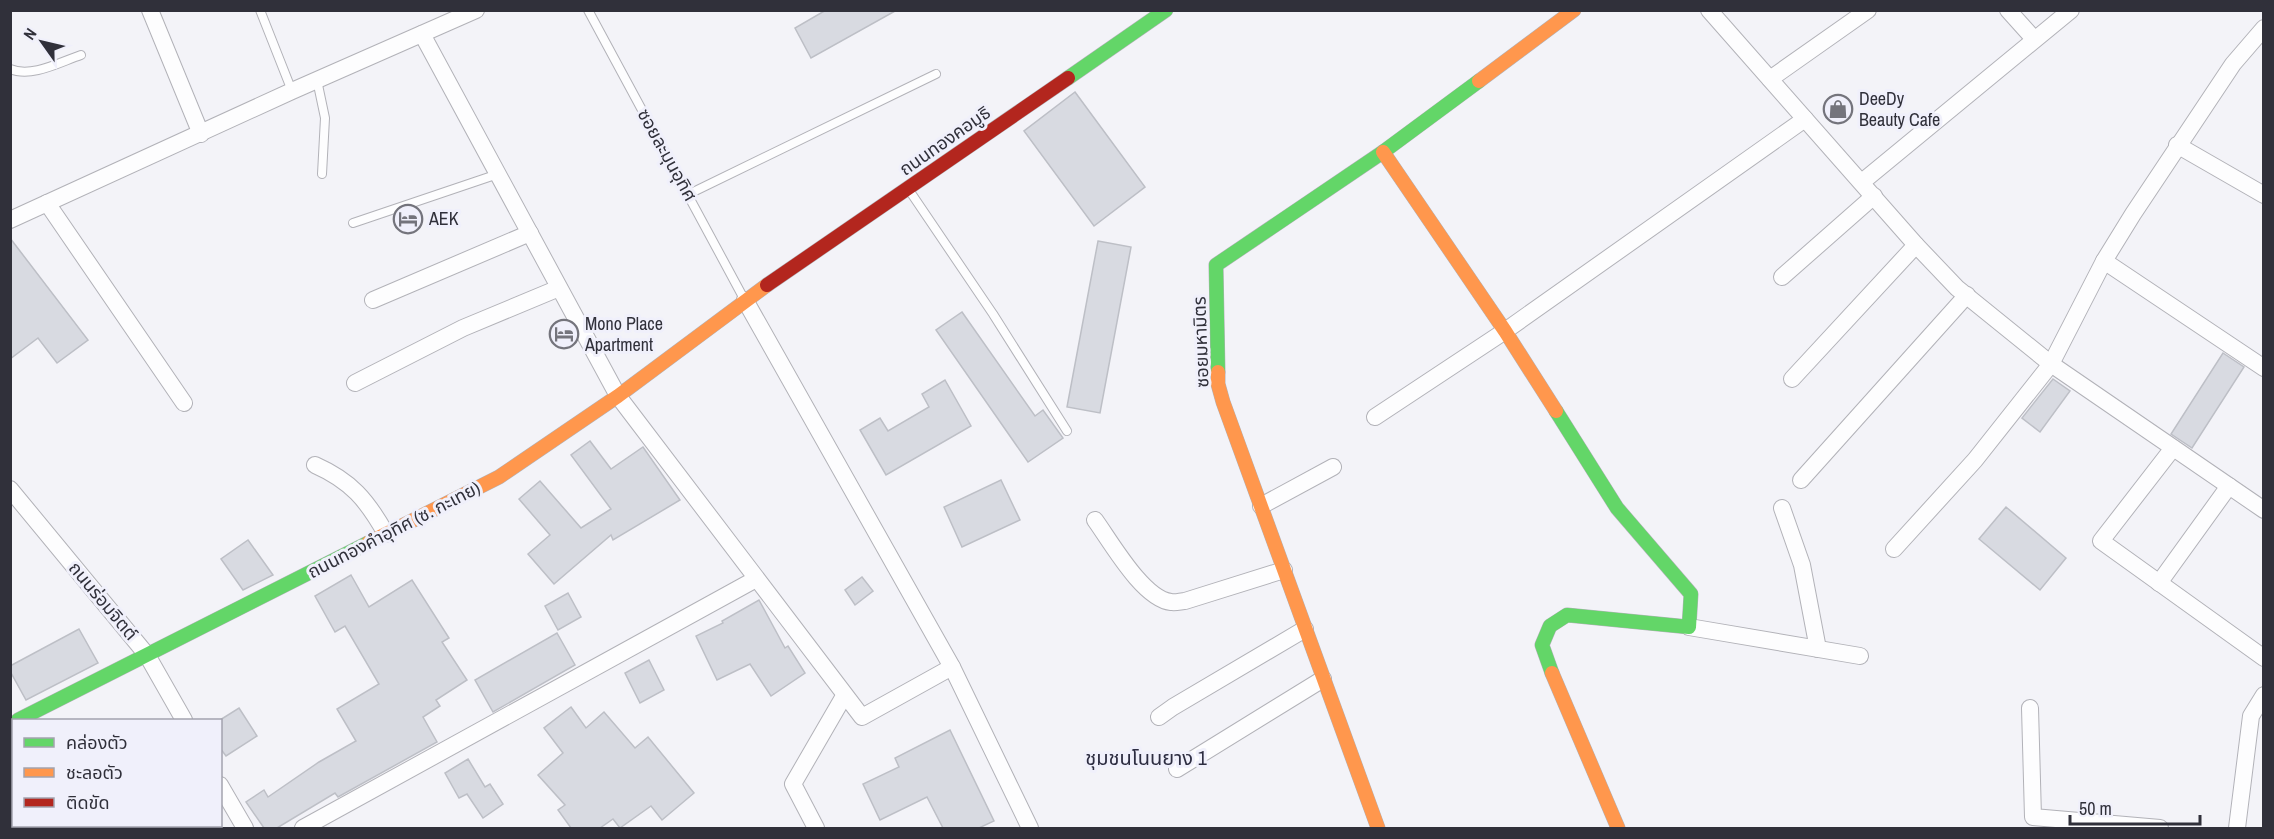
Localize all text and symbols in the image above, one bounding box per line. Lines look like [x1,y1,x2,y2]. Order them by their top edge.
north arrow [12,12,72,72]
text: N [18,24,41,44]
place label: DeeDy Beauty Cafe [1859,86,1940,132]
shop icon: DeeDy Beauty Cafe [1822,93,1854,125]
street label: ถนนทองคอมูธิ [894,100,995,181]
street label: ซอยละมุนอุทิศ [632,104,703,205]
hotel icon: AEK [392,203,424,235]
place label: AEK [428,206,459,231]
street label: ซอยมหามิตร [1186,296,1215,388]
place label: Mono Place Apartment [584,311,663,357]
hotel icon: Mono Place Apartment [548,318,580,350]
street label: ถนนทองคำอุทิศ (ซ. กะเทย) [303,475,485,584]
street label: ถนนร่อมจิตต์ [63,556,144,645]
legend [12,719,222,827]
text: คล่องตัว [66,730,128,755]
district label: ชุมชนโนนยาง 1 [1085,744,1207,771]
text: ชะลอตัว [66,760,123,785]
scale bar [2070,788,2200,826]
text: ติดขัด [66,790,109,815]
text: 50 m [2079,796,2112,821]

